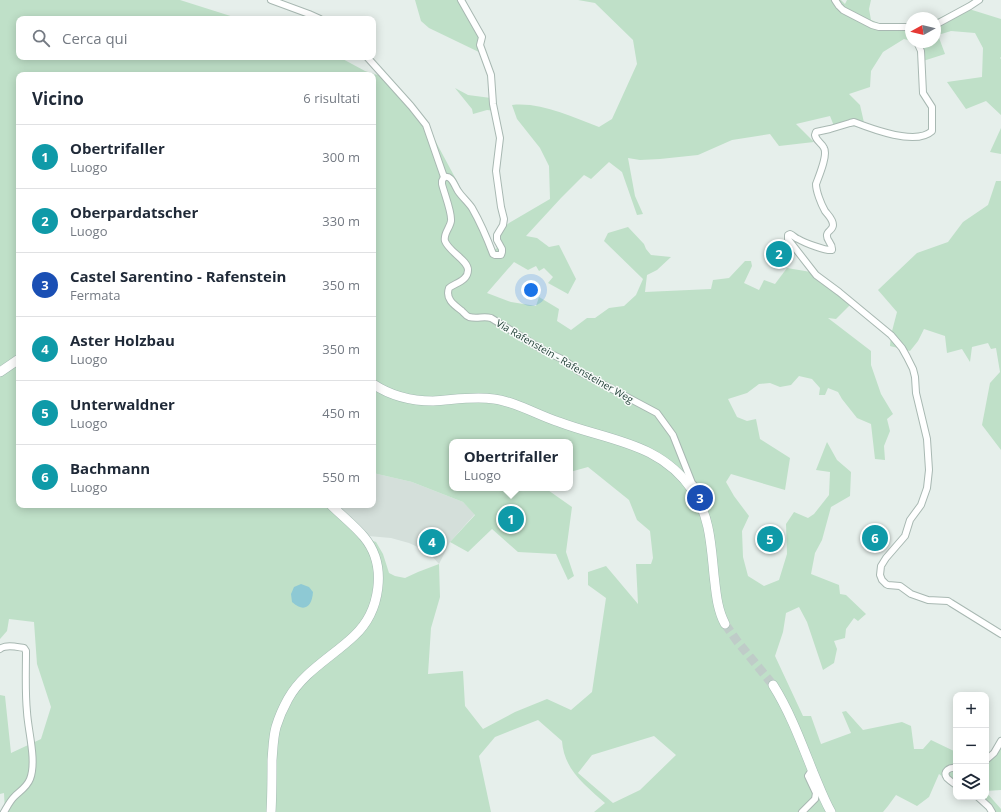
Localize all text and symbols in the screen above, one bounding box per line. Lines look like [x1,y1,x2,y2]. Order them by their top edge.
north arrow [905,12,941,48]
search box [16,16,376,60]
icon: search [30,27,52,49]
text: Cerca qui [62,28,128,48]
text: Vicino [32,87,84,110]
text: 6 risultati [303,89,360,107]
text: Obertrifaller [70,138,165,158]
text: 1 [41,148,49,166]
text: 300 m [322,148,360,166]
text: Luogo [70,158,107,176]
text: Oberpardatscher [70,202,198,222]
text: 2 [41,212,49,230]
text: 330 m [322,212,360,230]
text: Luogo [70,222,107,240]
pin: 2 [766,239,792,269]
text: Castel Sarentino - Rafenstein [70,266,286,286]
text: 3 [41,276,49,294]
text: 350 m [322,276,360,294]
your location [521,280,541,300]
text: Fermata [70,286,120,304]
street label: Via Rafenstein - Rafensteiner Weg [494,316,637,406]
text: Aster Holzbau [70,330,175,350]
text: 4 [41,340,49,358]
text: 350 m [322,340,360,358]
text: Luogo [70,350,107,368]
text: Unterwaldner [70,394,175,414]
text: 5 [41,404,49,422]
text: 450 m [322,404,360,422]
text: Luogo [70,414,107,432]
popup [449,439,573,491]
text: Obertrifaller [464,446,558,466]
text: Bachmann [70,458,150,478]
text: Luogo [464,466,501,484]
text: 6 [41,468,49,486]
text: 550 m [322,468,360,486]
text: Luogo [70,478,107,496]
pin: 3 [687,483,713,513]
pin: 1 [498,504,524,534]
pin: 6 [862,523,888,553]
pin: 5 [757,524,783,554]
pin: 4 [419,527,445,557]
map controls [953,692,989,800]
button: + [953,692,989,728]
button: − [953,728,989,764]
button: layers [953,764,989,800]

